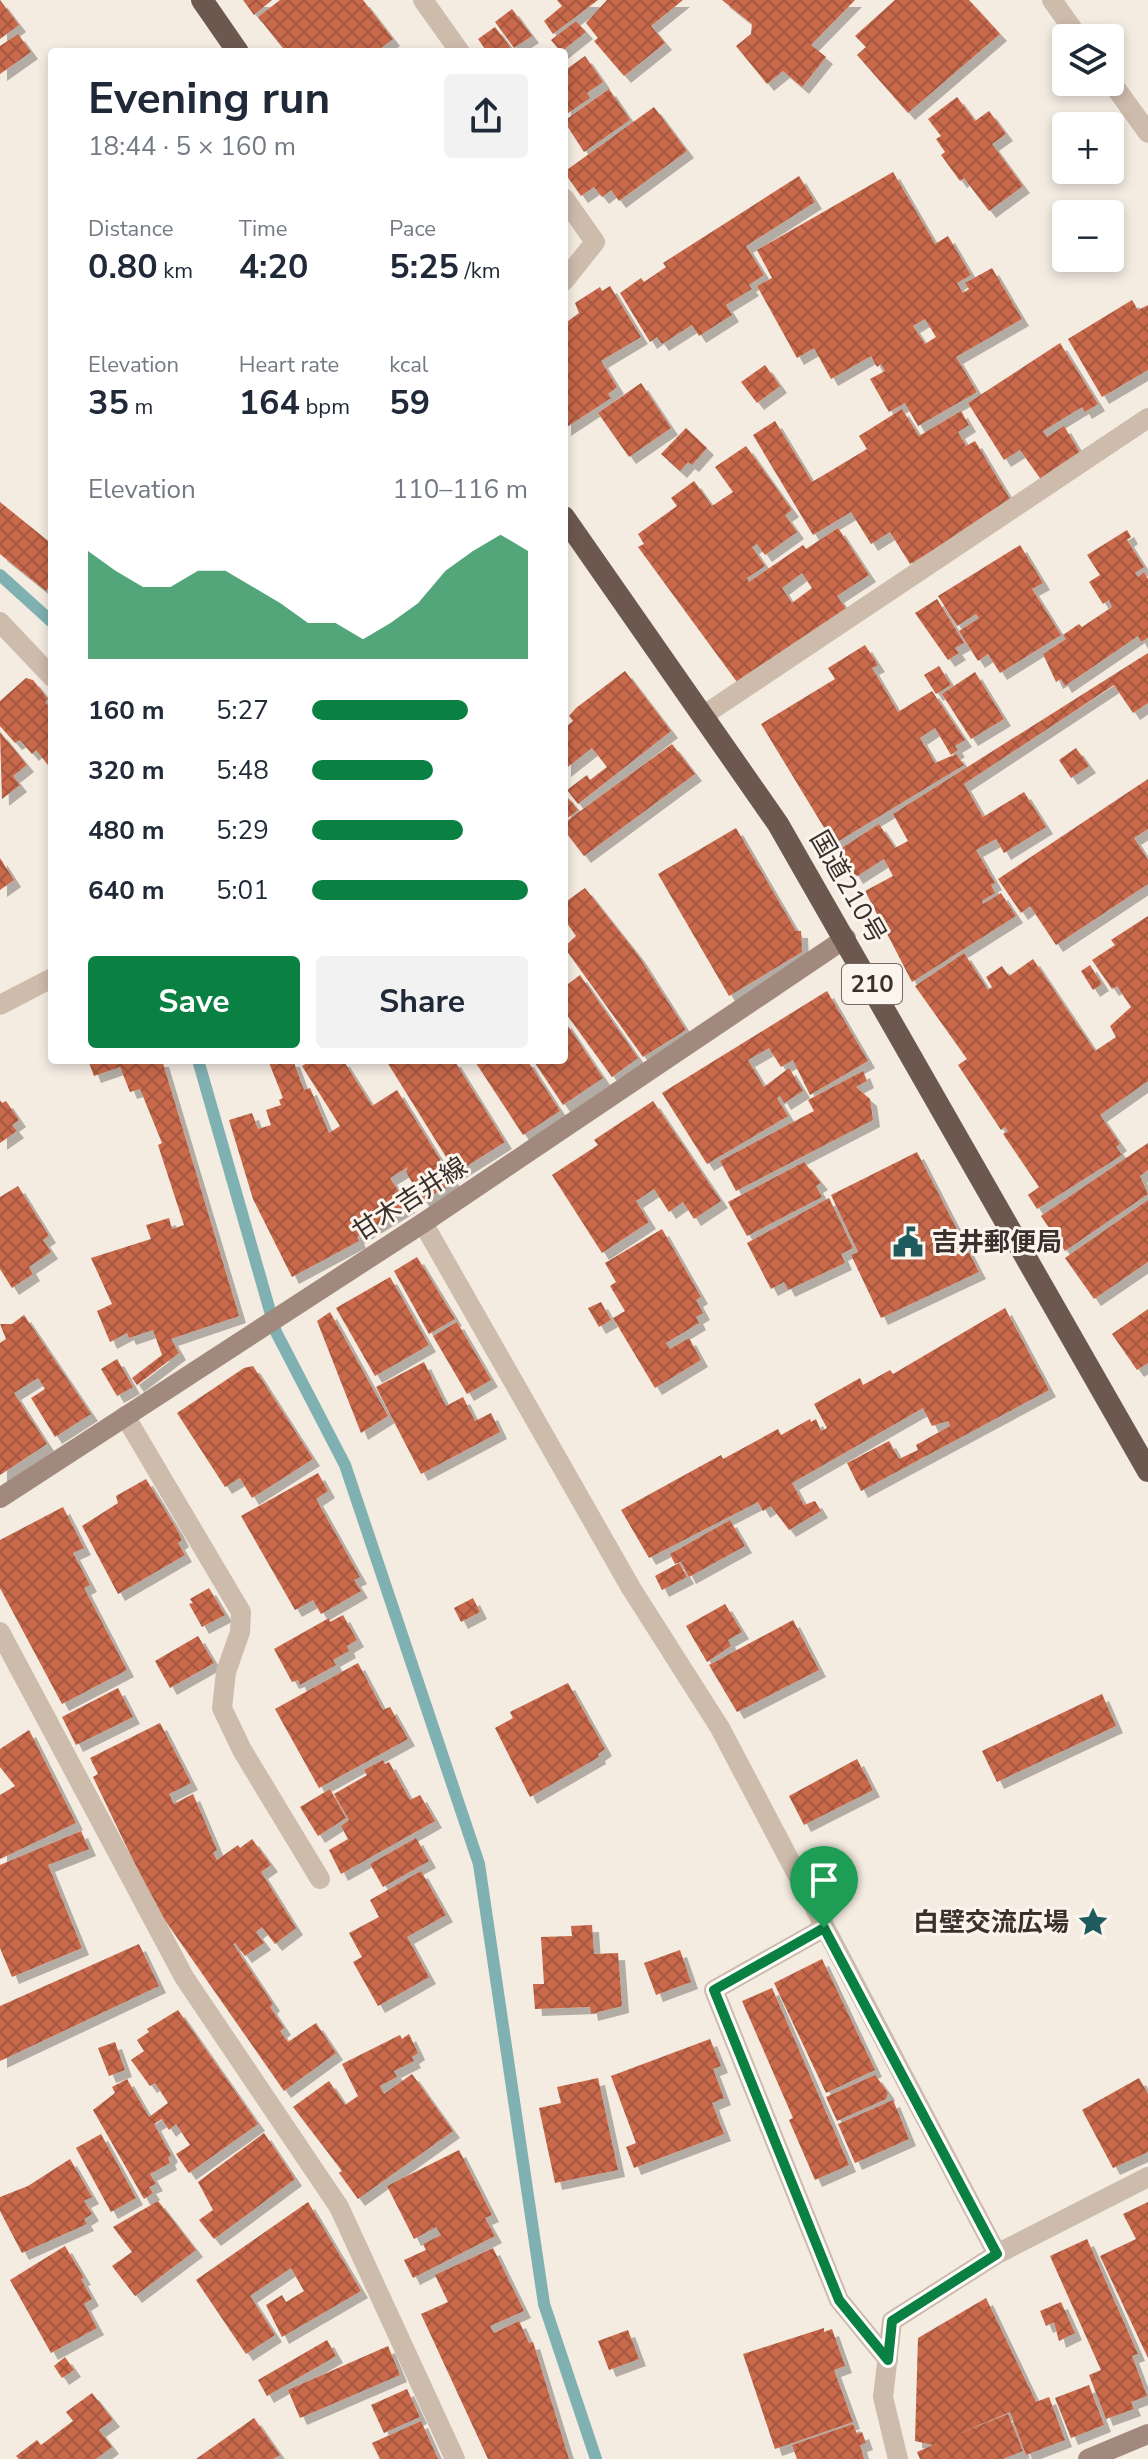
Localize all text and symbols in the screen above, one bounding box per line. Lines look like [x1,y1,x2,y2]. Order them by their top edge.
map controls [1052,24,1124,272]
button: layers [1052,24,1124,96]
text: Evening run [88,69,330,129]
button: share [444,74,528,158]
button: + [1052,112,1124,184]
text: 18:44 · 5 × 160 m [88,129,296,164]
button: − [1052,200,1124,272]
text: Distance [88,214,173,244]
text: Time [239,214,288,244]
text: Pace [389,214,436,244]
text: 0.80 [88,244,158,290]
text: 4:20 [239,244,308,290]
text: 5:25 [389,244,459,290]
text: km [158,256,193,286]
text: /km [459,256,501,286]
text: Elevation [88,350,179,380]
text: Heart rate [239,350,339,380]
text: kcal [389,350,428,380]
text: 35 [88,380,129,426]
text: 164 [239,380,300,426]
text: 59 [389,380,430,426]
text: m [129,392,153,422]
text: bpm [300,392,350,422]
text: Elevation [88,472,196,507]
text: 110–116 m [392,472,528,507]
text: 160 m [88,693,165,728]
text: 5:27 [216,693,269,728]
text: 320 m [88,753,165,788]
text: 5:48 [216,753,269,788]
text: 480 m [88,813,165,848]
text: 5:29 [216,813,269,848]
street label: 国道210号 [802,824,894,950]
text: 640 m [88,873,165,908]
text: 5:01 [216,873,269,908]
button: Save [88,956,300,1048]
button: Share [316,956,528,1048]
road number: 210 [842,964,902,1004]
street label: 甘木吉井線 [346,1149,474,1249]
public building icon: 吉井郵便局 [891,1225,925,1259]
place label: 吉井郵便局 [932,1225,1062,1260]
pin [790,1846,858,1928]
icon: arrive [802,1858,846,1902]
place label: 白壁交流広場 [913,1905,1069,1940]
place icon: 白壁交流広場 [1076,1905,1110,1939]

